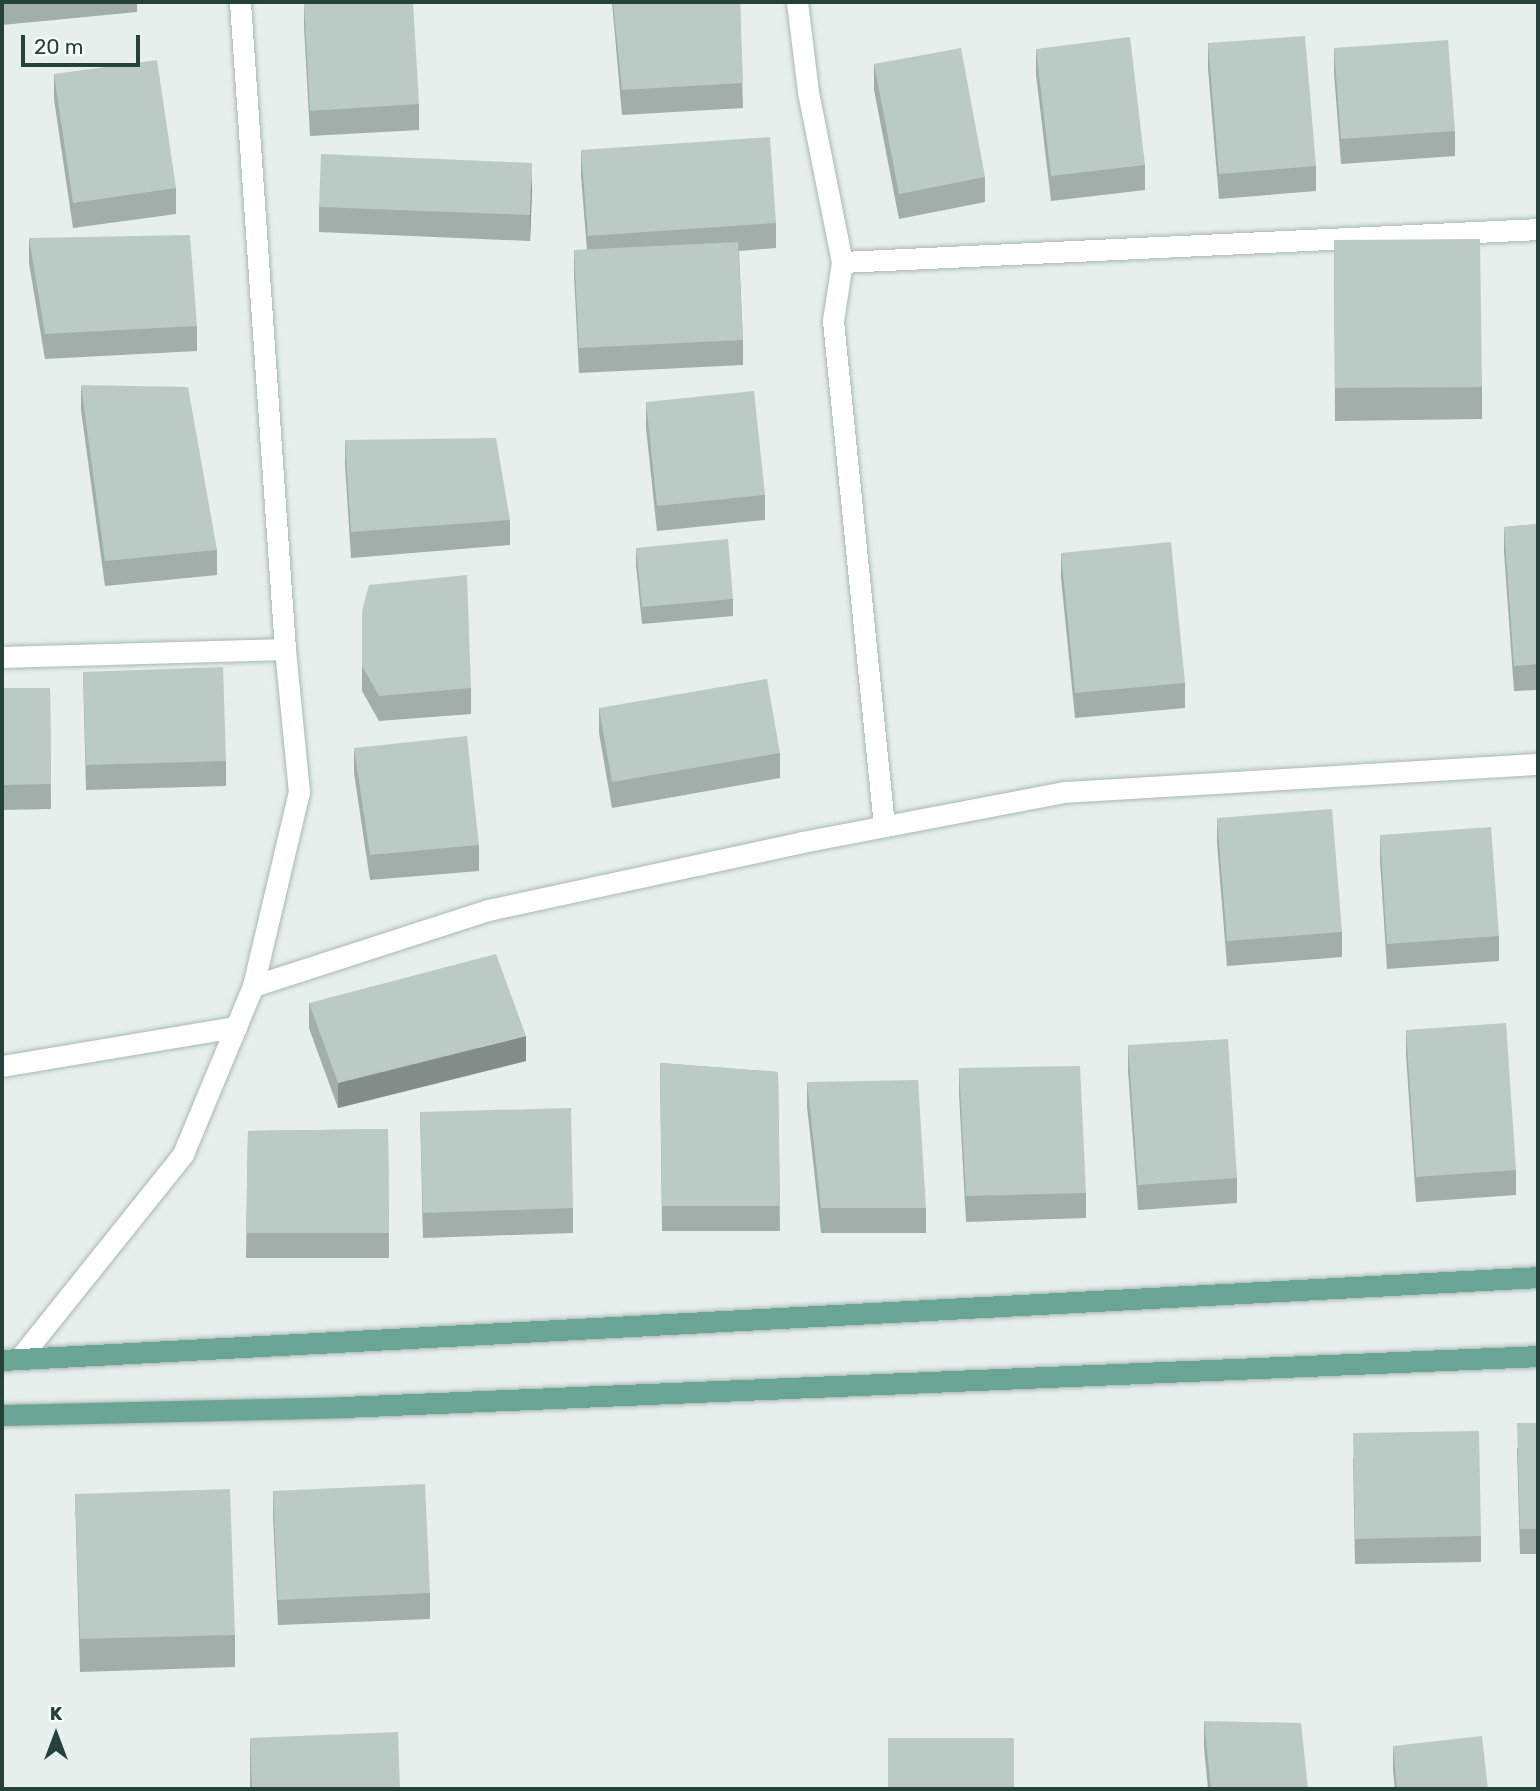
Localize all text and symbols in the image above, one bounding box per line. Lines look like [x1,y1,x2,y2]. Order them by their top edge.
scale bar [24,21,144,65]
text: 20 m [34,34,83,59]
north arrow [21,1700,91,1770]
text: K [50,1702,62,1725]

